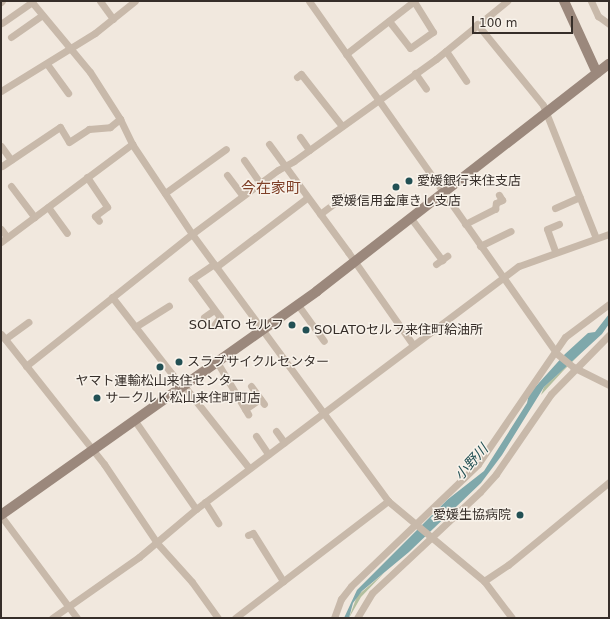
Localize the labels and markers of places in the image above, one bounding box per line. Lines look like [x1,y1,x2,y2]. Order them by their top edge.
place label: 愛媛銀行来住支店 [417,173,521,189]
marker: 愛媛銀行来住支店 [404,176,414,186]
marker: 愛媛信用金庫きし支店 [391,182,401,192]
place label: 愛媛信用金庫きし支店 [331,193,461,209]
place label: SOLATO セルフ [189,317,284,333]
marker: SOLATO セルフ [287,320,297,330]
place label: SOLATOセルフ来住町給油所 [314,322,483,338]
marker: SOLATOセルフ来住町給油所 [301,325,311,335]
place label: スラブサイクルセンター [187,354,330,370]
marker: スラブサイクルセンター [174,357,184,367]
marker: ヤマト運輸松山来住センター [155,362,165,372]
place label: ヤマト運輸松山来住センター [76,373,244,389]
place label: サークルＫ松山来住町町店 [105,390,261,406]
marker: サークルＫ松山来住町町店 [92,393,102,403]
place label: 愛媛生協病院 [433,507,511,523]
marker: 愛媛生協病院 [514,509,526,521]

